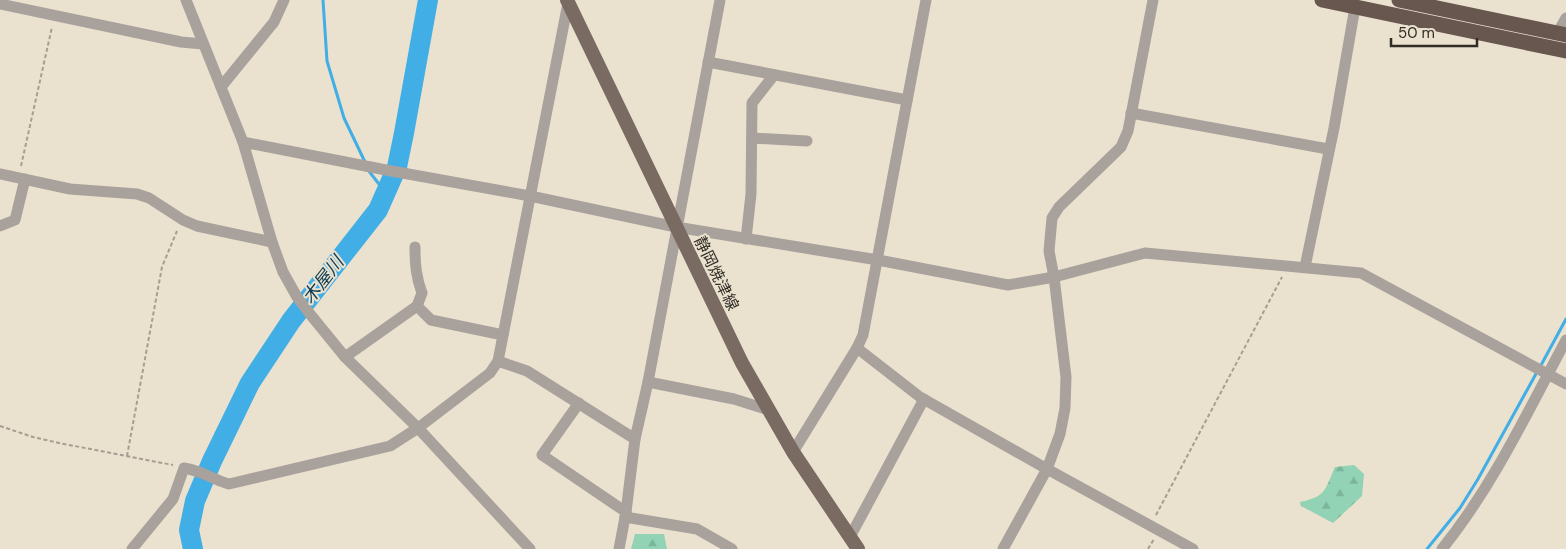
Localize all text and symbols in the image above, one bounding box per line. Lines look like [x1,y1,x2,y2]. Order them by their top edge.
scale bar [1391,15,1477,47]
text: 50 m [1398,23,1435,43]
street label: 静岡焼津線 [690,233,744,314]
water label: 木屋川 [297,250,350,309]

